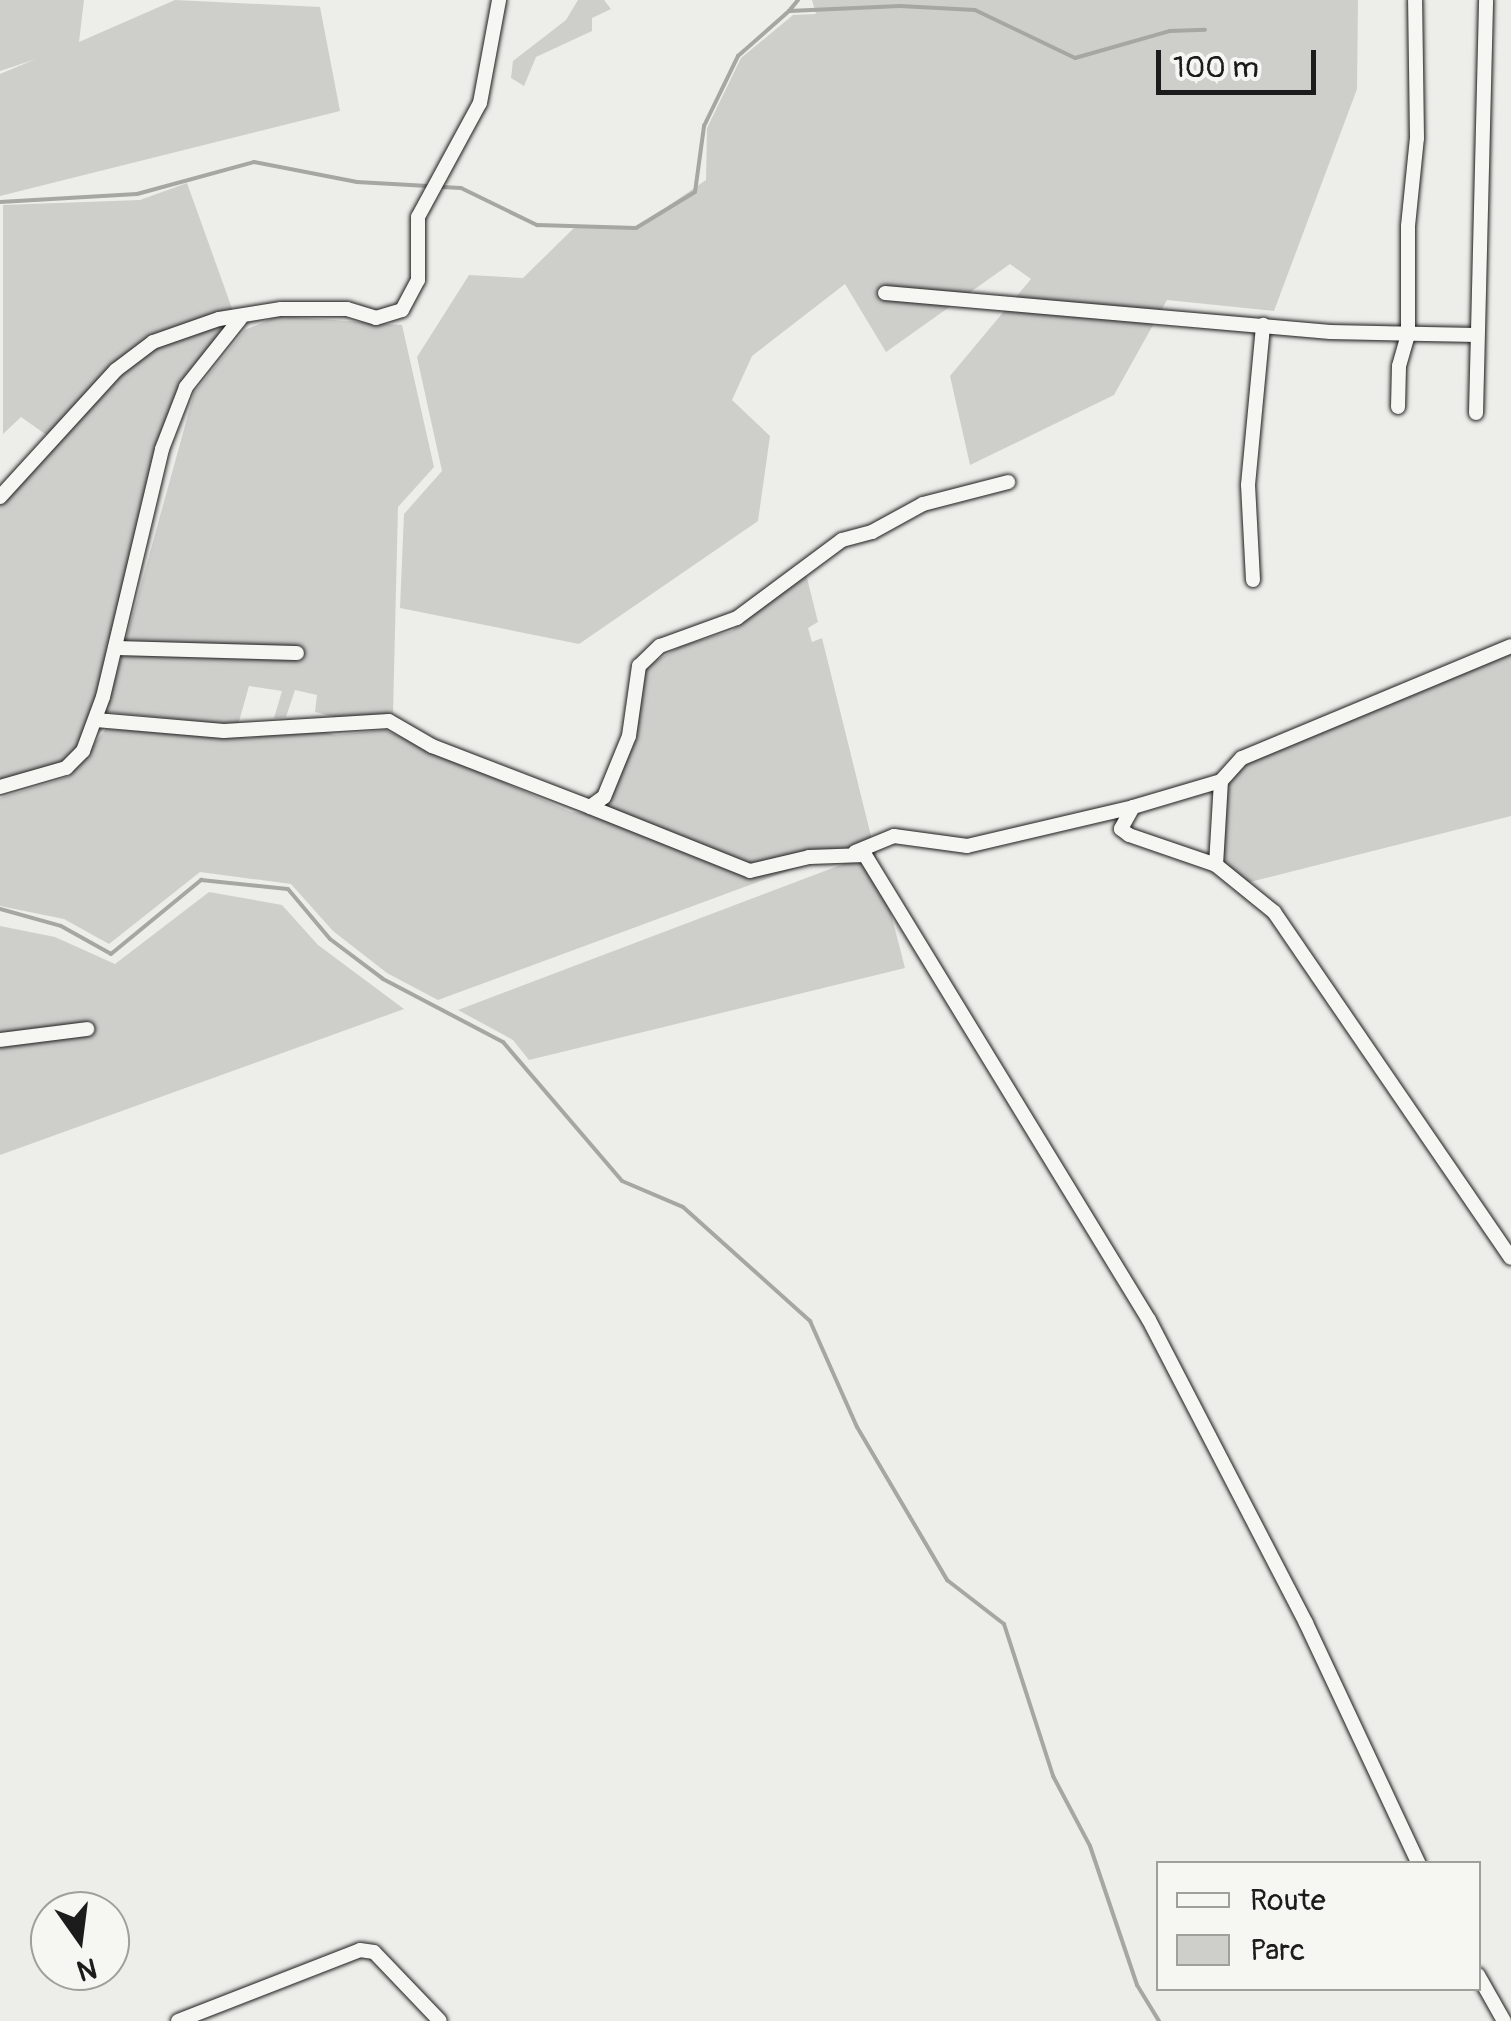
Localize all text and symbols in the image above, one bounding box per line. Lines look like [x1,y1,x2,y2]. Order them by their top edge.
scale bar [1161,30,1321,92]
text: 100 m [1173,49,1259,86]
legend [1156,1861,1481,1991]
text: Route [1250,1882,1325,1919]
north arrow [30,1891,130,1991]
text: Parc [1250,1932,1305,1969]
text: N [73,1949,100,1988]

